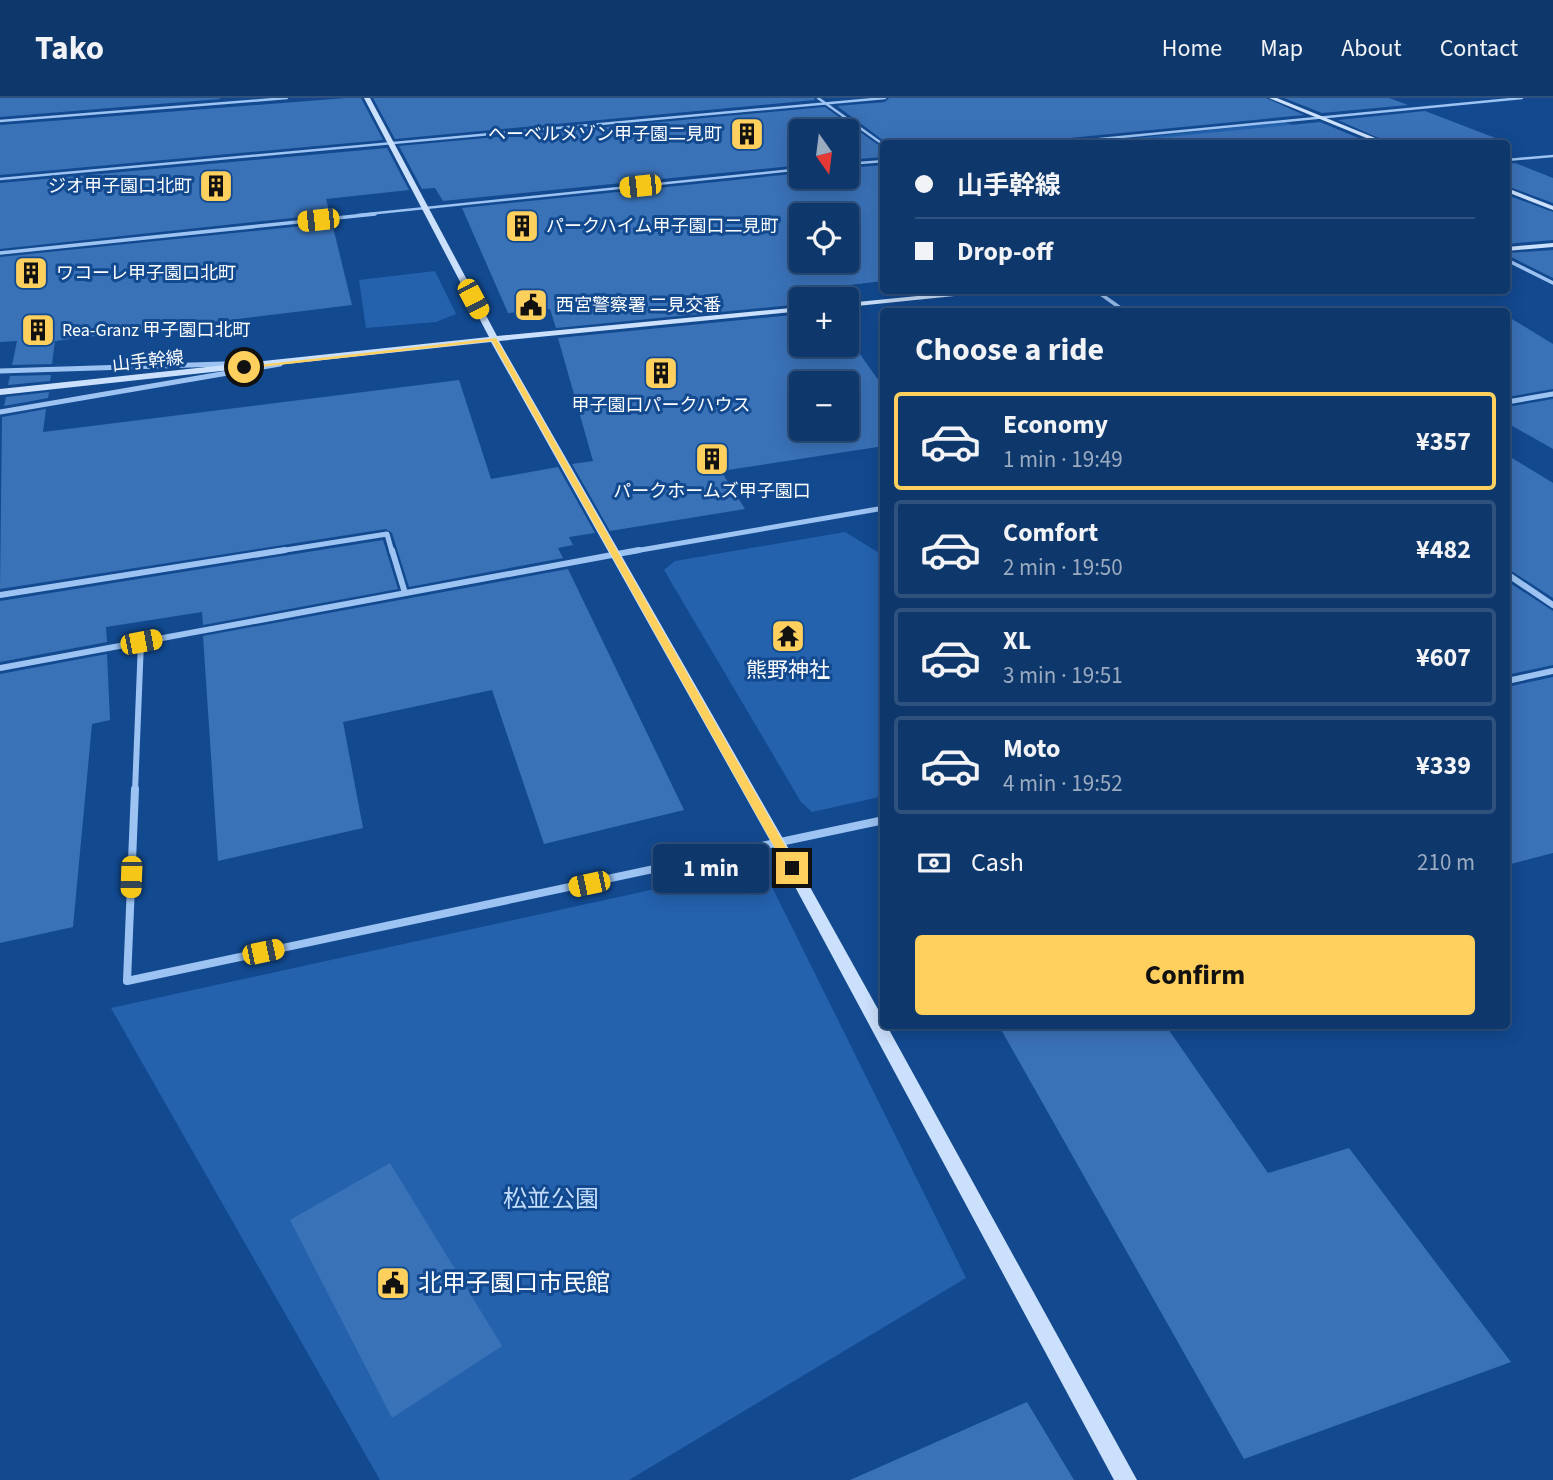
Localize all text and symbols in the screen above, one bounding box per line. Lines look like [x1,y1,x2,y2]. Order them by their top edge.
text: Tako [35,25,104,72]
text: Home [1162,31,1222,66]
text: Map [1260,31,1303,66]
text: About [1341,31,1402,66]
text: Contact [1440,31,1518,66]
building icon: ヘーベルメゾン甲子園二見町 [728,115,766,153]
north arrow [789,119,859,189]
map controls [789,119,859,441]
place label: ヘーベルメゾン甲子園二見町 [488,122,722,147]
building icon: ジオ甲子園口北町 [197,167,235,205]
text: 山手幹線 [957,167,1061,204]
car [619,173,662,199]
place label: ジオ甲子園口北町 [48,174,192,199]
button: locate [789,203,859,273]
car [297,207,340,233]
building icon: パークハイム甲子園口二見町 [503,207,541,245]
place label: パークハイム甲子園口二見町 [546,214,778,239]
text: Drop-off [957,233,1053,270]
building icon: ワコーレ甲子園口北町 [12,254,50,292]
place label: ワコーレ甲子園口北町 [56,261,236,286]
car [454,276,493,322]
public building icon: 西宮警察署 二見交番 [512,286,550,324]
button: + [789,287,859,357]
place label: 西宮警察署 二見交番 [556,293,722,318]
building icon: Rea-Granz 甲子園口北町 [19,311,57,349]
place label: Rea-Granz 甲子園口北町 [62,318,251,343]
text: Choose a ride [915,327,1104,373]
street label: 山手幹線 [111,345,185,378]
route start [228,351,260,383]
building icon: 甲子園口パークハウス [642,354,680,392]
button: − [789,371,859,441]
place label: 甲子園口パークハウス [571,393,751,418]
text: Economy [1003,406,1108,443]
icon: car [919,410,982,473]
text: ¥357 [1416,423,1471,460]
building icon: パークホームズ甲子園口 [693,440,731,478]
text: 1 min · 19:49 [1003,443,1123,476]
place label: パークホームズ甲子園口 [613,479,811,504]
text: Comfort [1003,514,1098,551]
icon: car [919,518,982,581]
text: ¥482 [1416,531,1471,568]
text: 2 min · 19:50 [1003,551,1123,584]
temple icon: 熊野神社 [769,617,807,655]
text: XL [1003,622,1031,659]
icon: car [919,626,982,689]
car [119,628,164,656]
text: ¥607 [1416,639,1471,676]
place label: 熊野神社 [746,655,830,685]
text: 3 min · 19:51 [1003,659,1123,692]
text: Moto [1003,730,1060,767]
icon: car [919,734,982,797]
text: ¥339 [1416,747,1471,784]
text: 4 min · 19:52 [1003,767,1123,800]
callout: 1 min [652,844,768,892]
icon: cash [915,844,953,882]
text: Cash [971,844,1024,881]
text: 210 m [1417,846,1475,879]
text: 1 min [683,852,739,885]
route end [776,852,808,884]
car [120,856,143,898]
car [567,869,612,899]
button: Confirm [915,935,1475,1015]
car [241,937,286,967]
park label: 松並公園 [503,1182,599,1217]
public building icon: 北甲子園口市民館 [374,1264,412,1302]
place label: 北甲子園口市民館 [418,1266,610,1301]

